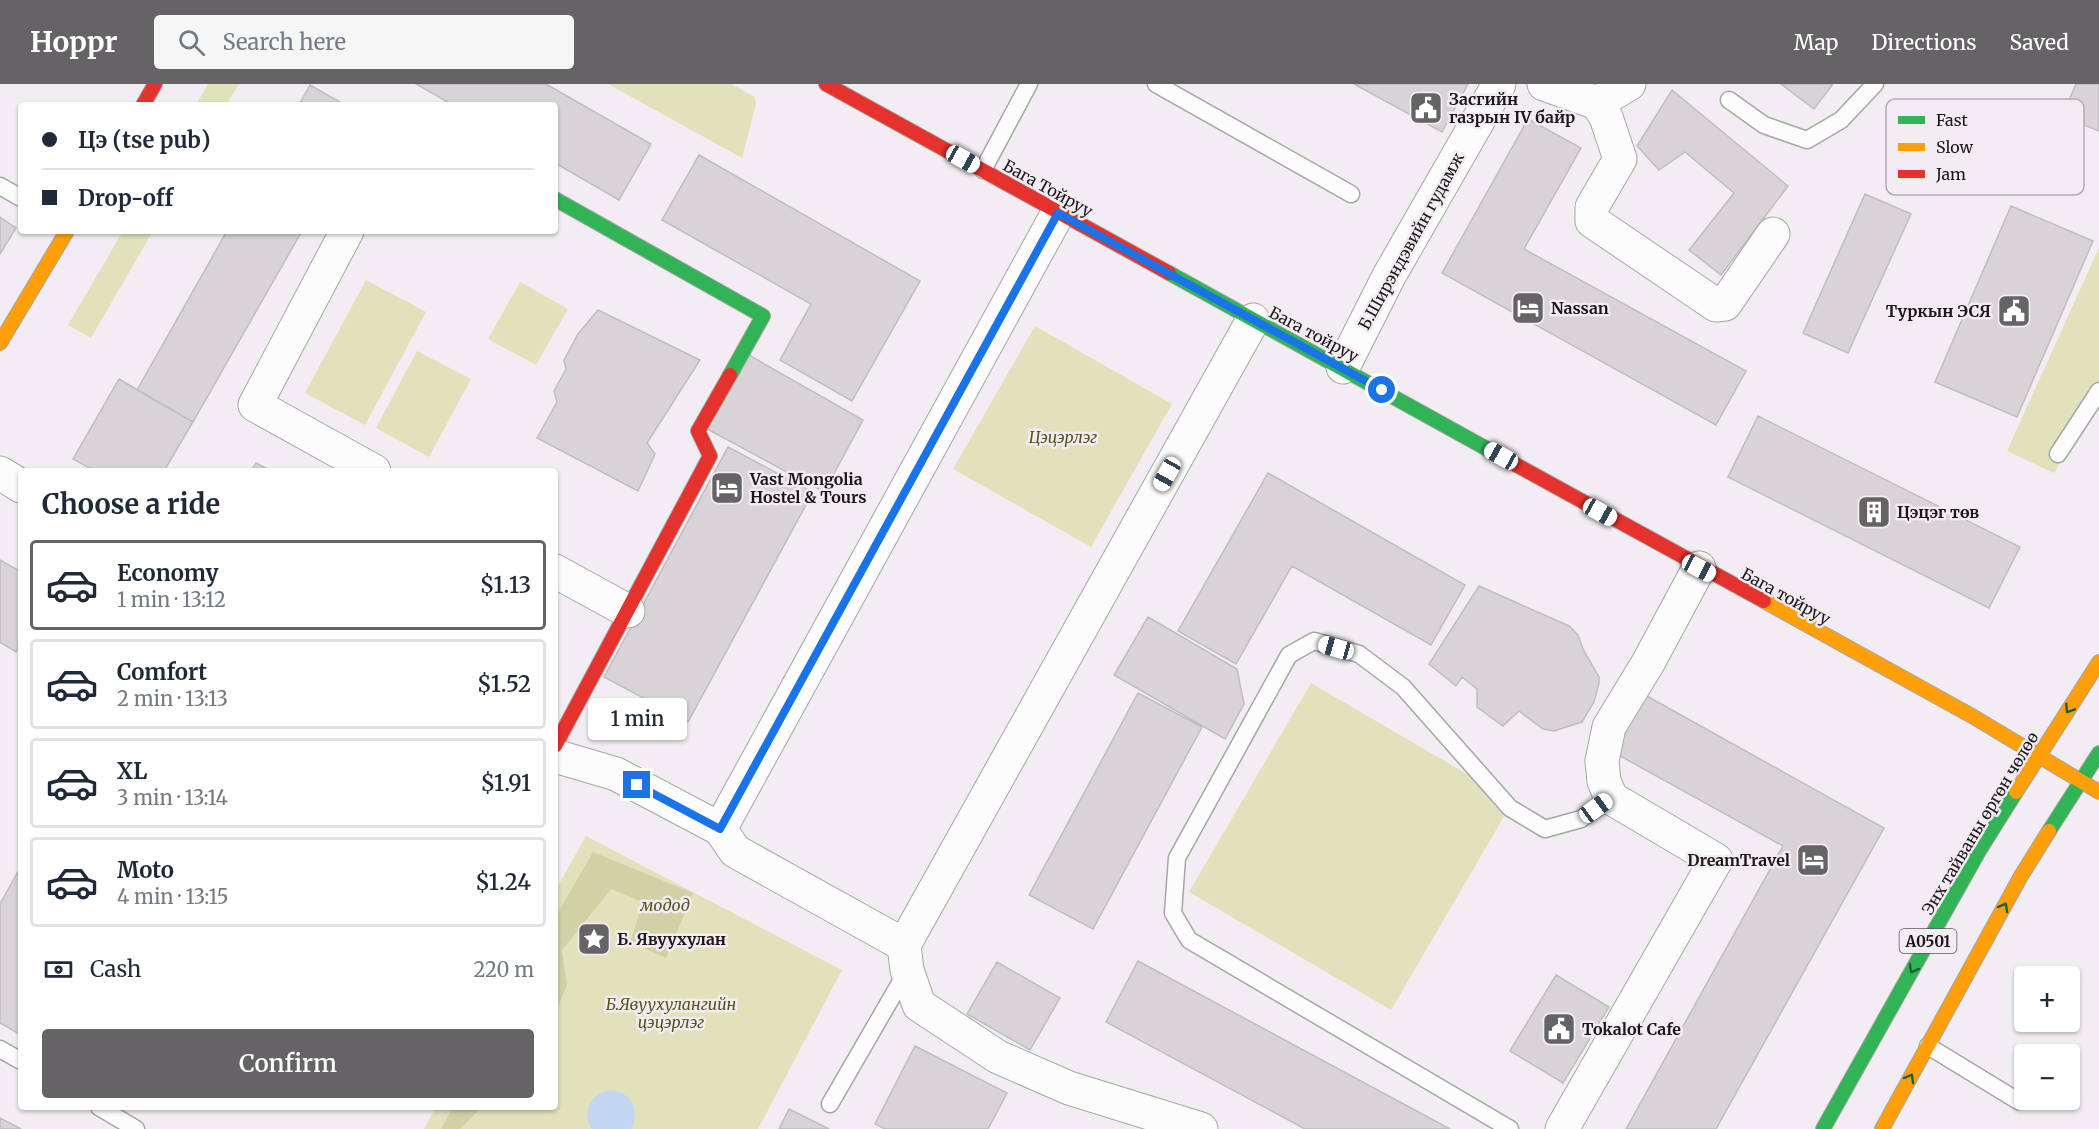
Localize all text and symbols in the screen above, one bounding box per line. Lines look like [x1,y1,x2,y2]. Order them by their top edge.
search box [154,15,574,69]
text: Hoppr [30,24,118,60]
icon: search [175,26,208,59]
text: Search here [223,28,346,56]
text: Map [1794,29,1838,56]
text: Directions [1871,29,1976,56]
text: Saved [2009,29,2069,56]
place label: Засгийн газрын IV байр [1449,89,1575,127]
public building icon: Засгийн газрын IV байр [1408,90,1444,126]
legend [1886,99,2084,195]
text: Fast [1936,110,1969,130]
text: Цэ (tse pub) [78,126,211,154]
text: Slow [1936,137,1974,157]
car [943,142,983,176]
street label: Б.Ширэндэвийн гудамж [1354,148,1468,333]
street label: Бага Тойруу [1000,155,1097,221]
text: Jam [1935,164,1966,184]
text: Drop-off [78,184,173,212]
hotel icon: Nassan [1510,290,1546,326]
public building icon: Туркын ЭСЯ [1996,293,2032,329]
place label: Nassan [1551,298,1609,318]
place label: Туркын ЭСЯ [1886,301,1991,321]
street label: Бага тойруу [1266,302,1363,366]
route start [1368,376,1395,403]
park label: Цэцэрлэг [1029,427,1097,447]
car [1481,439,1521,473]
car [1150,454,1184,494]
place label: Vast Mongolia Hostel & Tours [749,469,867,507]
hotel icon: Vast Mongolia Hostel & Tours [709,470,745,506]
text: Choose a ride [42,487,220,521]
building icon: Цэцэг төв [1856,494,1892,530]
car [1580,495,1620,529]
place label: Цэцэг төв [1897,502,1979,522]
car [1679,552,1719,584]
icon: car [45,558,99,612]
text: Economy [117,559,218,587]
street label: Бага тойруу [1738,563,1835,629]
text: $1.13 [480,571,531,599]
text: 1 min · 13:12 [117,587,226,612]
car [1316,634,1356,662]
icon: car [45,657,99,711]
text: Comfort [117,658,207,686]
text: $1.52 [477,670,531,698]
text: 2 min · 13:13 [117,686,228,711]
callout: 1 min [588,698,686,740]
one-way arrow [2065,702,2076,713]
text: 1 min [611,706,664,731]
street label: Энх тайваны өргөн чөлөө [1917,728,2043,918]
icon: car [45,756,99,810]
text: XL [117,757,147,785]
text: $1.91 [480,769,531,797]
route end [623,771,650,798]
text: 3 min · 13:14 [117,785,228,810]
car [1576,790,1616,826]
hotel icon: DreamTravel [1795,842,1831,878]
place label: DreamTravel [1687,850,1790,870]
icon: car [45,855,99,909]
text: Moto [117,856,174,884]
text: $1.24 [475,868,531,896]
text: 4 min · 13:15 [117,884,229,909]
park label: модод [639,895,690,915]
one-way arrow [1997,903,2009,913]
place icon: Б. Явуухулан [576,921,612,957]
place label: Б. Явуухулан [617,929,726,949]
road number: A0501 [1900,929,1956,953]
icon: cash [42,953,75,986]
text: Cash [90,955,141,983]
text: 220 m [474,957,534,982]
one-way arrow [1908,963,1920,973]
map controls [2014,966,2080,1110]
button: + [2014,966,2080,1032]
park label: Б.Явуухулангийн цэцэрлэг [606,994,736,1032]
public building icon: Tokalot Cafe [1541,1011,1577,1047]
place label: Tokalot Cafe [1582,1019,1681,1039]
button: Confirm [42,1029,534,1098]
button: − [2014,1044,2080,1110]
one-way arrow [1903,1073,1914,1084]

